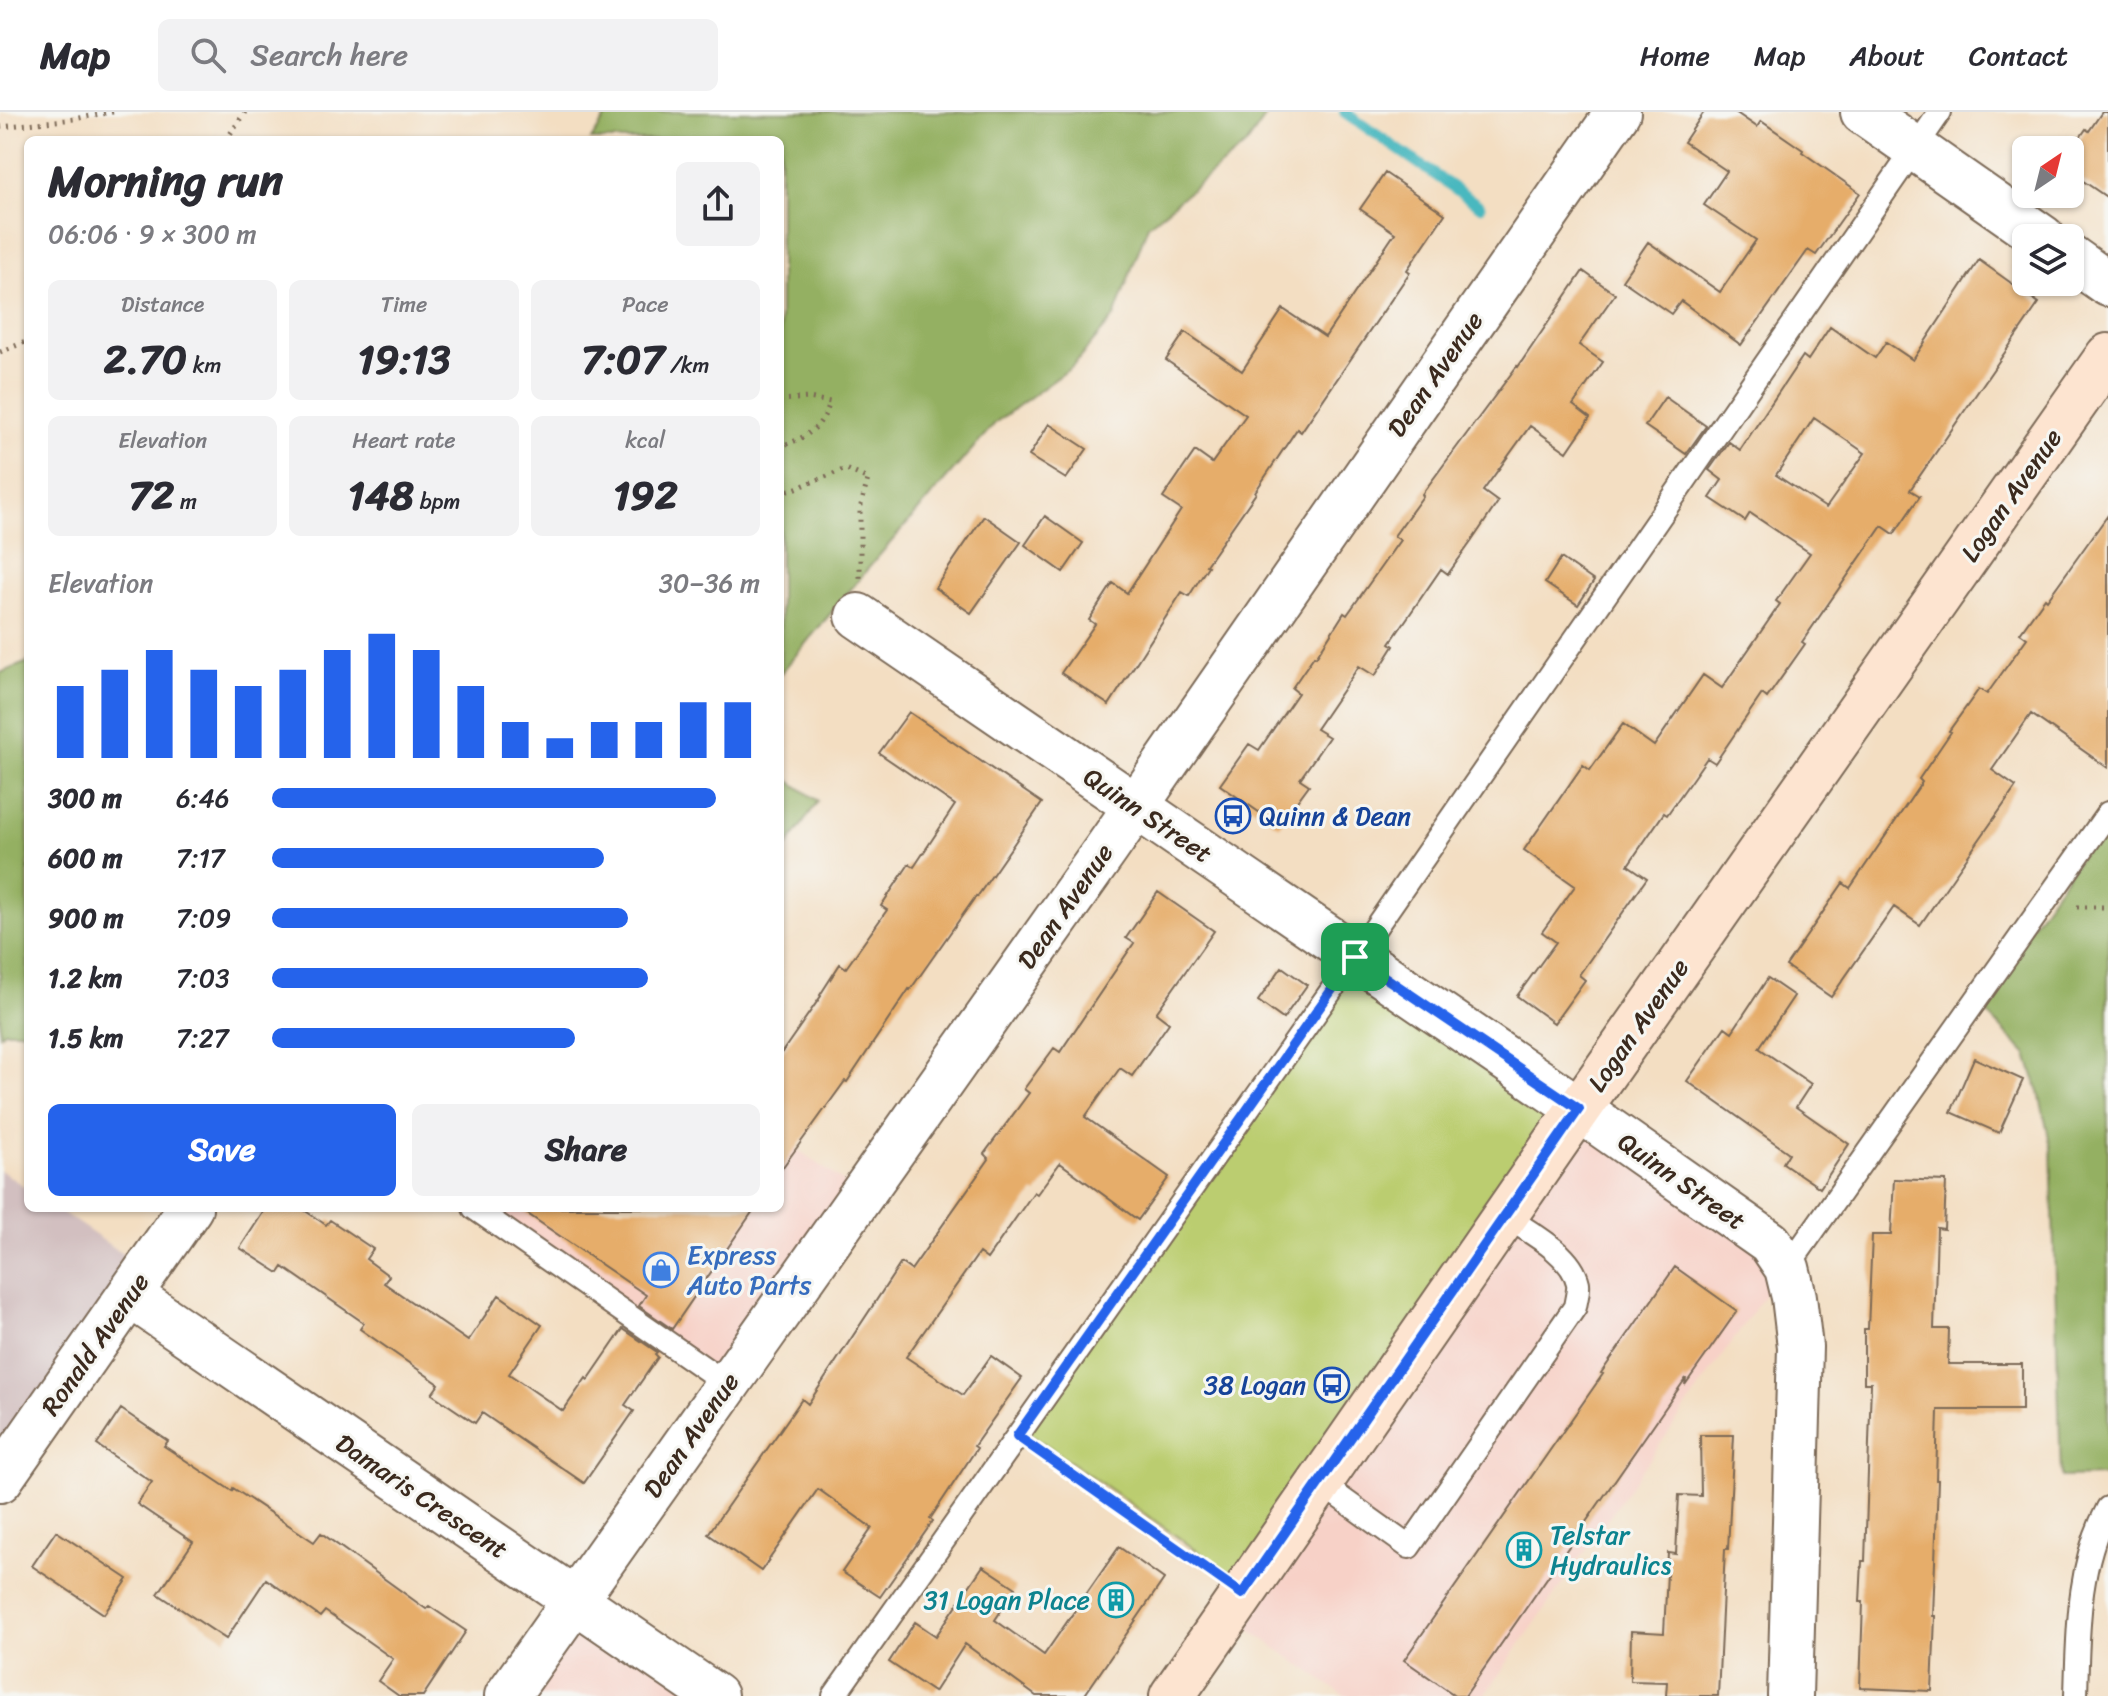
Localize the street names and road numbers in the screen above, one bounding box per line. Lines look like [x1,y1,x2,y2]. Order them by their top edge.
street label: Dean Avenue [1374,301,1496,447]
street label: Logan Avenue [1948,418,2074,572]
street label: Quinn Street [1074,754,1222,876]
street label: Dean Avenue [1004,833,1126,979]
street label: Logan Avenue [1575,948,1701,1102]
street label: Quinn Street [1608,1120,1756,1242]
street label: Ronald Avenue [28,1262,162,1426]
street label: Dean Avenue [630,1362,752,1508]
street label: Damaris Crescent [326,1421,518,1571]

